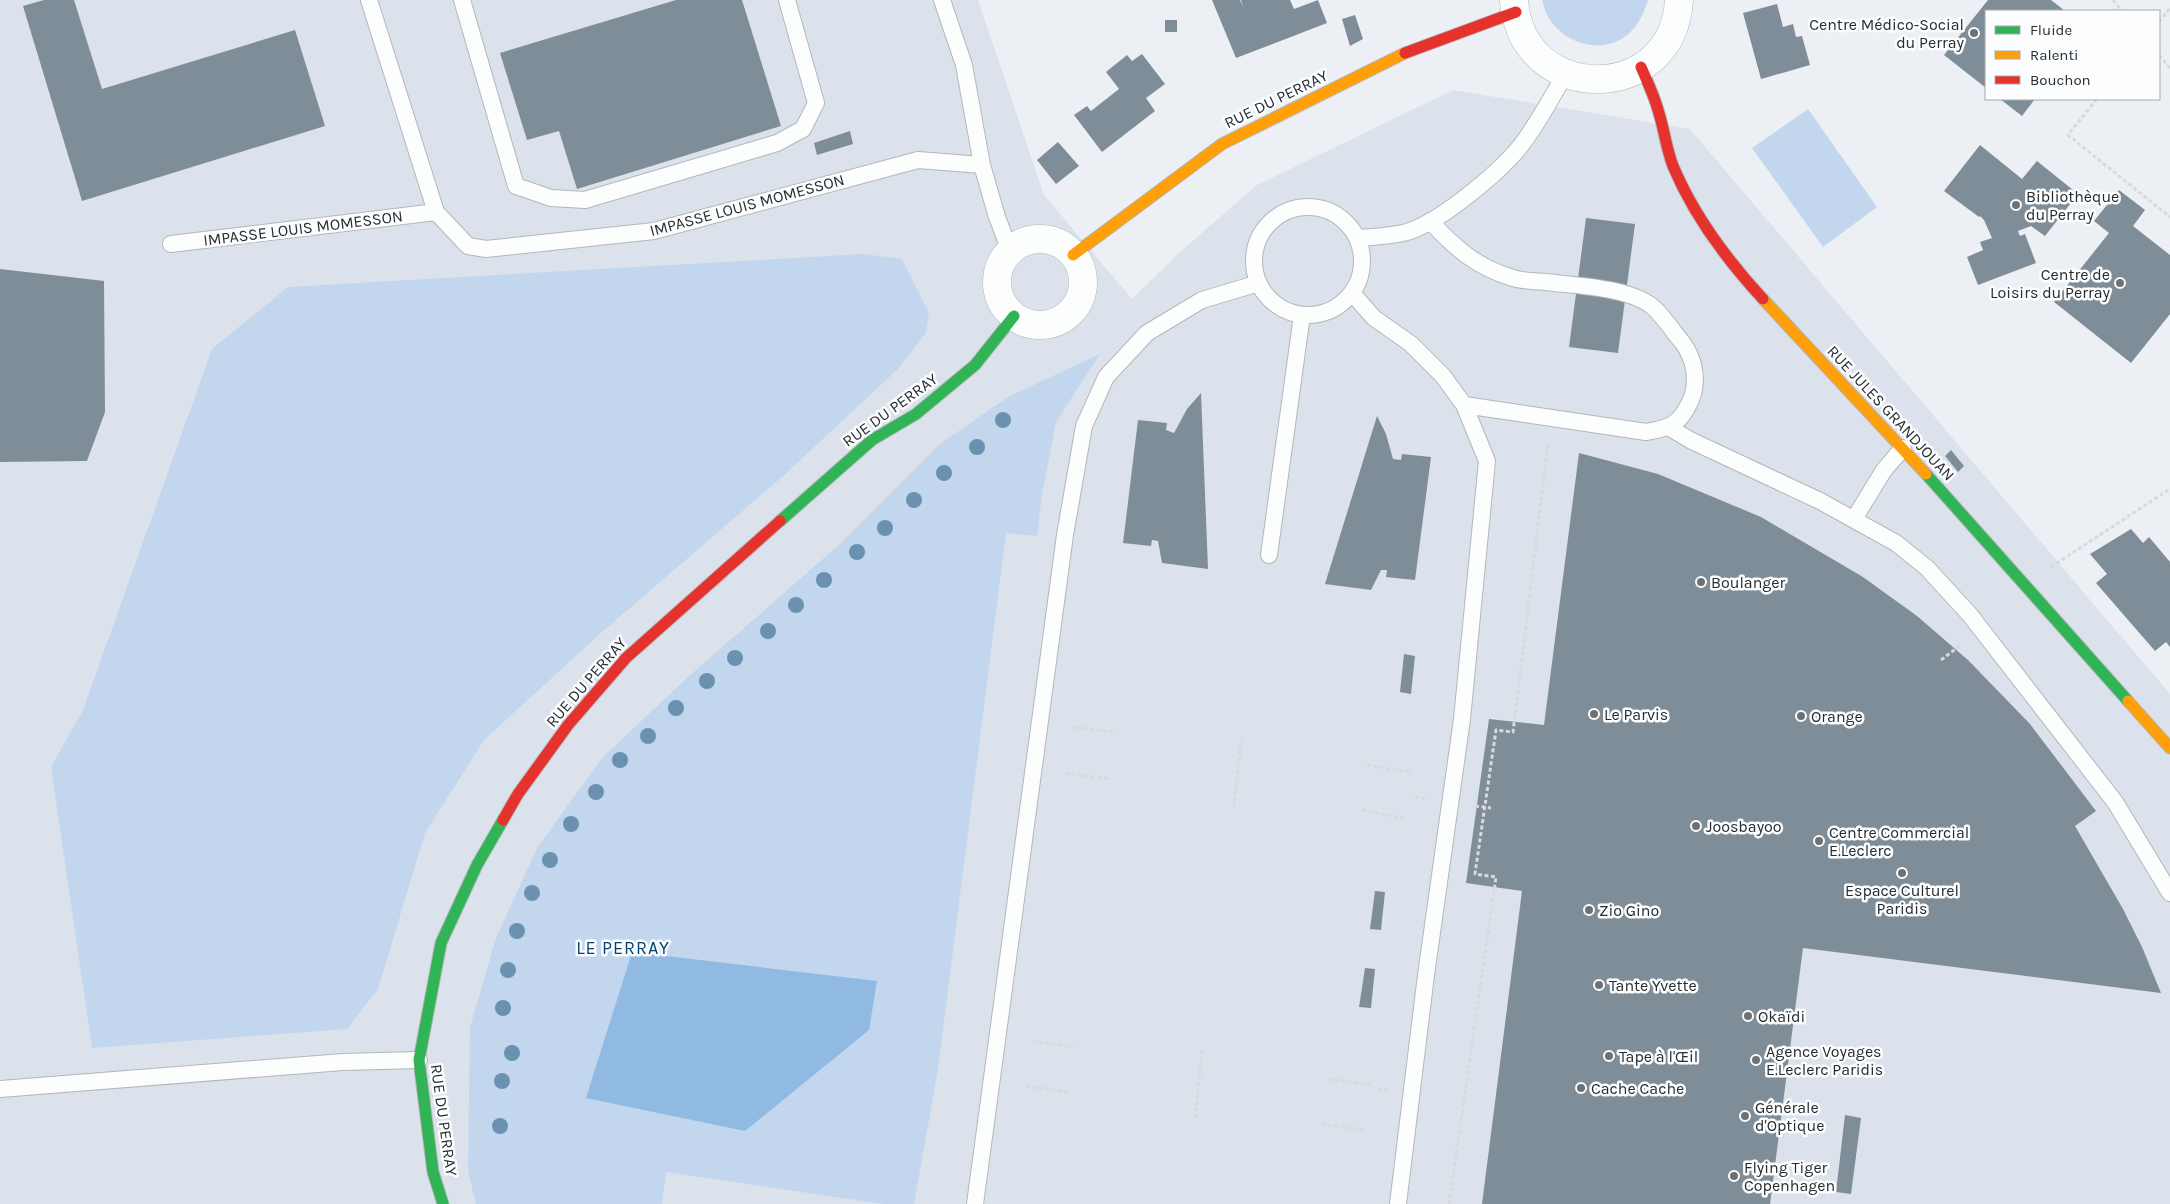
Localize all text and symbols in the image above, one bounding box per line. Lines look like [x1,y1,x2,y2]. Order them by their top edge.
legend [1985,10,2160,100]
place label: Centre Médico-Social du Perray [1809,15,1965,52]
text: Fluide [2030,21,2072,39]
marker: Centre Médico-Social du Perray [1968,27,1980,39]
text: Ralenti [2030,46,2079,64]
street label: RUE DU PERRAY [1221,66,1331,132]
text: Bouchon [2030,71,2091,89]
street label: IMPASSE LOUIS MOMESSON [648,170,846,240]
place label: Bibliothèque du Perray [2026,187,2119,224]
marker: Bibliothèque du Perray [2010,199,2022,211]
street label: IMPASSE LOUIS MOMESSON [202,206,404,250]
place label: Centre de Loisirs du Perray [1990,265,2111,302]
marker: Centre de Loisirs du Perray [2114,277,2126,289]
street label: RUE JULES GRANDJOUAN [1823,341,1959,485]
street label: RUE DU PERRAY [839,369,941,451]
place label: Boulanger [1711,573,1786,592]
marker: Boulanger [1695,576,1707,588]
street label: RUE DU PERRAY [542,633,630,731]
place label: Le Parvis [1604,705,1668,724]
place label: Orange [1811,707,1863,726]
marker: Le Parvis [1588,708,1600,720]
marker: Orange [1795,710,1807,722]
place label: Joosbayoo [1706,817,1782,836]
marker: Joosbayoo [1690,820,1702,832]
place label: Centre Commercial E.Leclerc [1829,823,1969,860]
marker: Centre Commercial E.Leclerc [1813,835,1825,847]
marker: Espace Culturel Paridis [1896,867,1908,879]
place label: Espace Culturel Paridis [1845,881,1959,918]
place label: Zio Gino [1599,901,1659,920]
marker: Zio Gino [1583,904,1595,916]
district label: LE PERRAY [576,937,670,959]
place label: Tante Yvette [1609,976,1697,995]
marker: Tante Yvette [1593,979,1605,991]
place label: Okaïdi [1758,1007,1805,1026]
marker: Okaïdi [1742,1010,1754,1022]
place label: Agence Voyages E.Leclerc Paridis [1766,1042,1883,1079]
place label: Tape à l'Œil [1619,1047,1698,1066]
marker: Tape à l'Œil [1603,1050,1615,1062]
marker: Agence Voyages E.Leclerc Paridis [1750,1054,1762,1066]
street label: RUE DU PERRAY [427,1063,461,1177]
place label: Cache Cache [1591,1079,1684,1098]
marker: Cache Cache [1575,1082,1587,1094]
place label: Générale d'Optique [1755,1098,1824,1135]
marker: Générale d'Optique [1739,1110,1751,1122]
place label: Flying Tiger Copenhagen [1744,1158,1835,1195]
marker: Flying Tiger Copenhagen [1728,1170,1740,1182]

